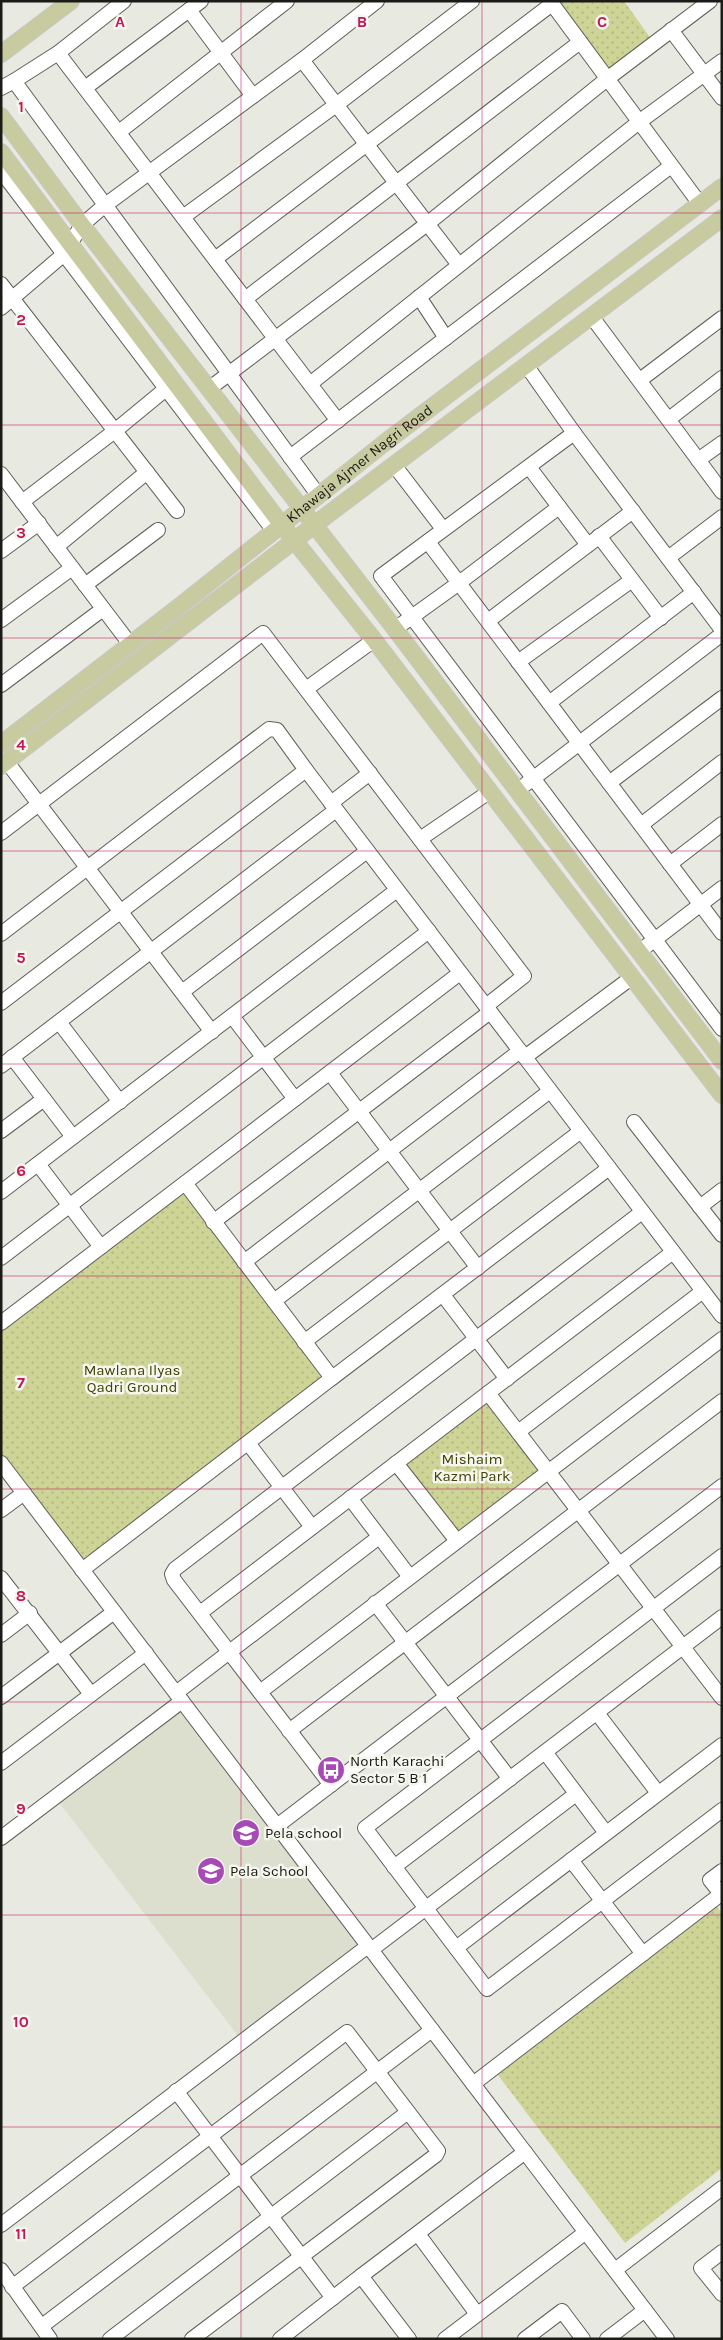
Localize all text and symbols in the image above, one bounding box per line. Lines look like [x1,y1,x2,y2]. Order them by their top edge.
text: A [115,12,125,31]
text: B [357,12,367,31]
text: C [597,12,607,31]
text: 1 [18,97,24,116]
text: 2 [16,310,26,329]
street label: Khawaja Ajmer Nagri Road [283,401,436,527]
text: 3 [16,523,26,542]
text: 4 [16,735,26,754]
text: 5 [16,948,26,967]
text: 6 [16,1161,26,1180]
park label: Mawlana Ilyas Qadri Ground [84,1361,180,1396]
text: 7 [17,1373,25,1392]
park label: Mishaim Kazmi Park [434,1450,511,1485]
text: 8 [16,1586,26,1605]
place label: North Karachi Sector 5 B 1 [350,1752,444,1787]
bus stop icon: North Karachi Sector 5 B 1 [316,1755,346,1785]
text: 9 [16,1799,26,1818]
school or university icon: Pela school [231,1818,261,1848]
place label: Pela school [265,1824,342,1842]
school or university icon: Pela School [196,1856,226,1886]
place label: Pela School [230,1862,308,1880]
text: 10 [13,2012,29,2031]
text: 11 [15,2224,27,2243]

